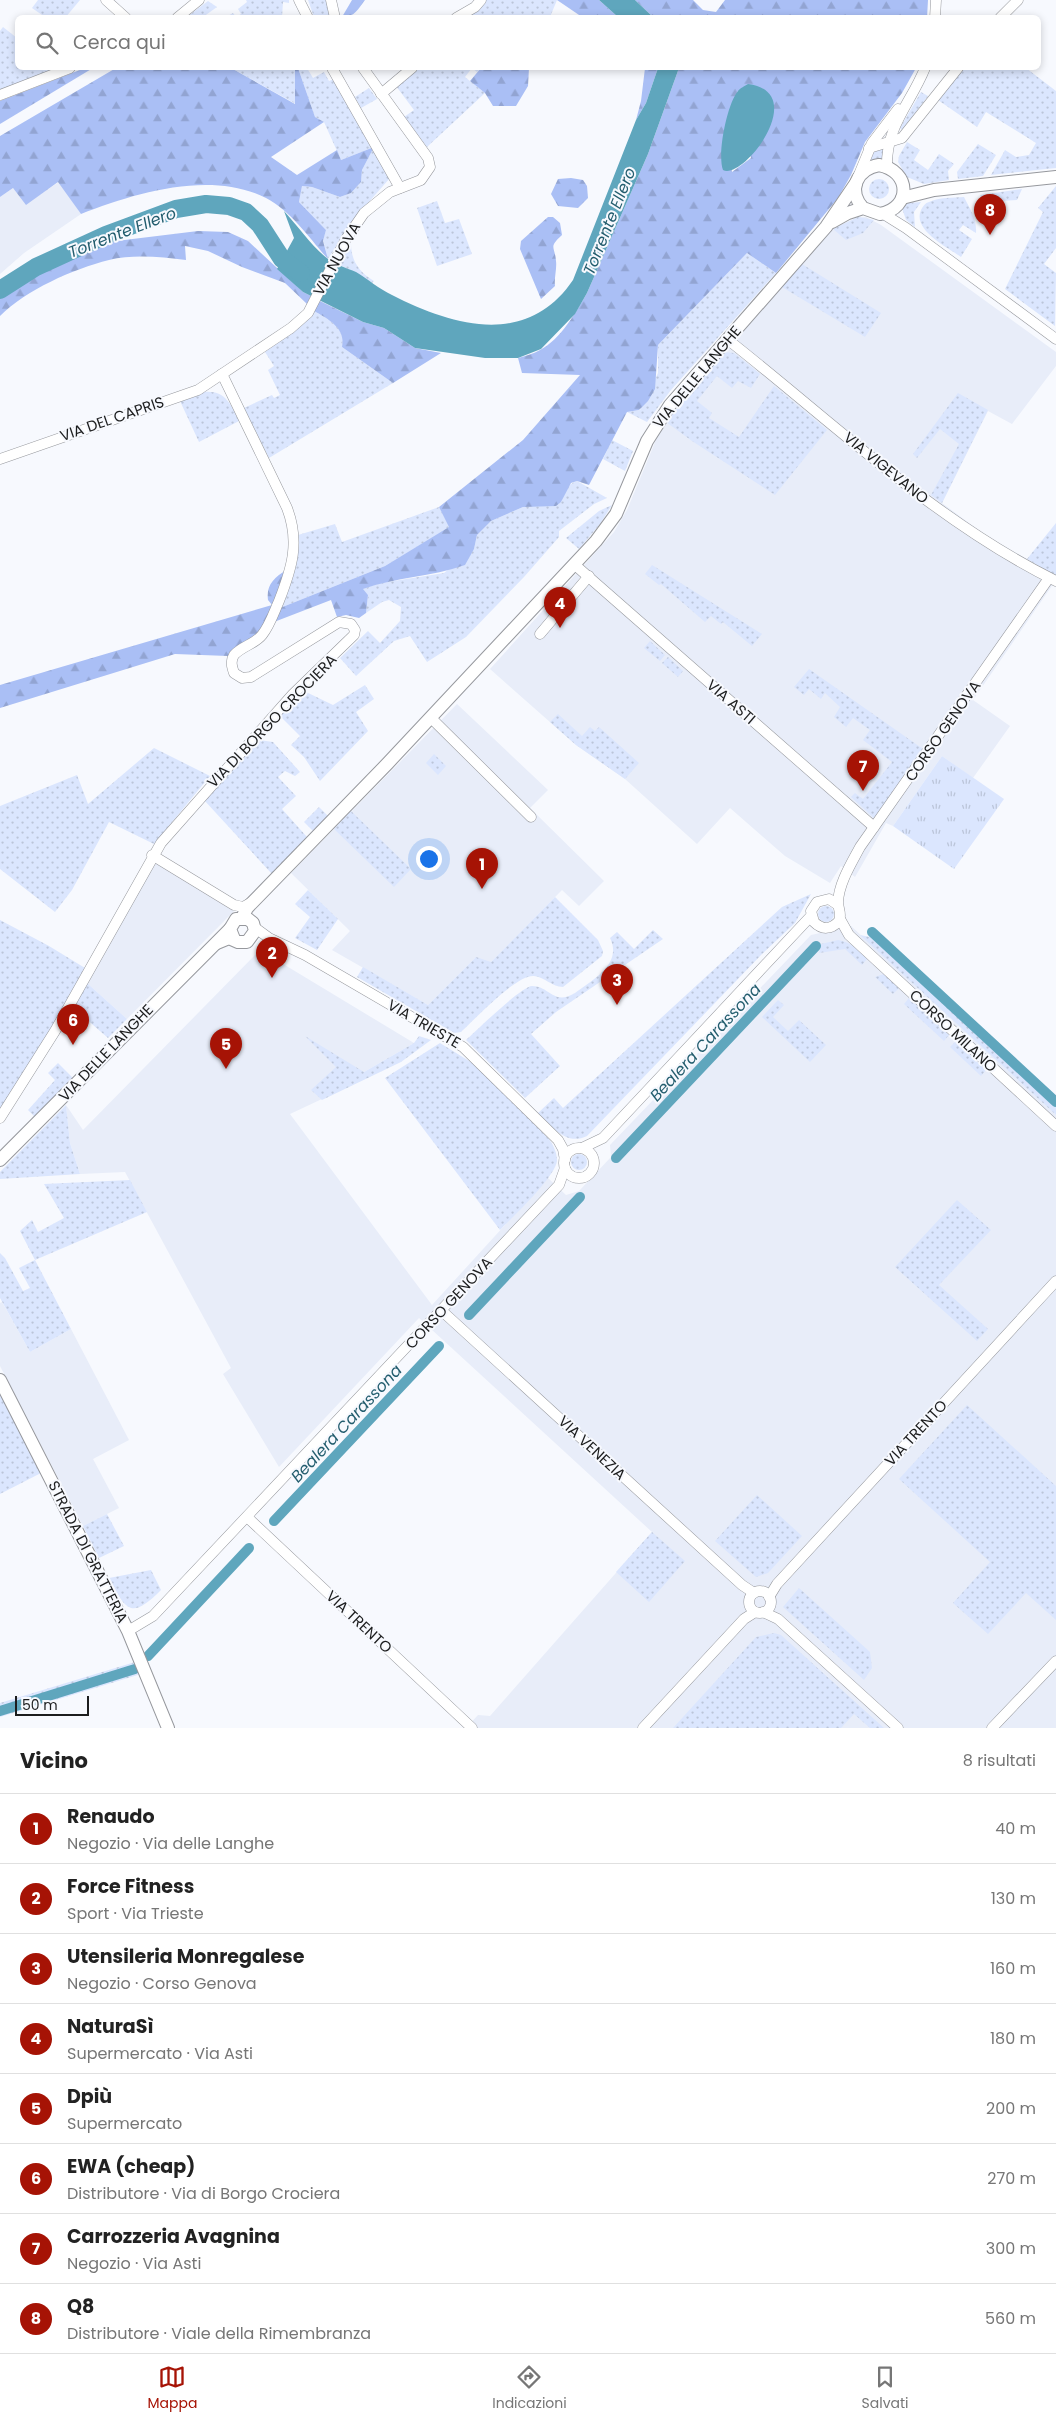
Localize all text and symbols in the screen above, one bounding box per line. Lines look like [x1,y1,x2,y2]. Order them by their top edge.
search box [15,15,1041,70]
icon: search [33,29,61,57]
text: Cerca qui [73,29,166,56]
water label: Torrente Ellero [578,164,641,278]
pin: 8 [974,194,1006,235]
water label: Torrente Ellero [65,201,179,264]
street label: VIA NUOVA [308,218,365,299]
street label: VIA DELLE LANGHE [648,321,746,432]
street label: VIA DEL CAPRIS [57,391,167,446]
street label: VIA VIGEVANO [839,427,933,509]
pin: 4 [544,587,576,628]
street label: VIA DI BORGO CROCIERA [202,649,341,792]
street label: VIA ASTI [702,674,760,729]
street label: CORSO GENOVA [900,676,985,785]
pin: 7 [847,750,879,791]
your location [416,846,442,872]
pin: 1 [466,848,498,889]
pin: 2 [256,937,288,978]
pin: 3 [601,964,633,1005]
water label: Bealera Carassona [644,978,766,1106]
street label: CORSO MILANO [905,985,1002,1077]
street label: VIA TRIESTE [384,994,465,1053]
street label: VIA DELLE LANGHE [54,999,158,1106]
pin: 6 [57,1004,89,1045]
pin: 5 [210,1028,242,1069]
street label: CORSO GENOVA [400,1252,497,1353]
water label: Bealera Carassona [285,1359,407,1487]
street label: VIA TRENTO [880,1395,952,1470]
street label: VIA VENEZIA [554,1411,631,1485]
street label: STRADA DI GRATTERIA [43,1477,133,1626]
street label: VIA TRENTO [322,1586,397,1658]
scale bar [15,1693,89,1716]
text: 50 m [22,1695,58,1715]
text: Vicino [20,1746,88,1775]
text: 8 risultati [963,1749,1036,1772]
text: Renaudo [67,1803,155,1830]
text: 1 [33,1817,39,1840]
text: 40 m [995,1817,1036,1840]
text: Negozio · Via delle Langhe [67,1832,274,1855]
text: Force Fitness [67,1873,194,1900]
text: 2 [31,1887,41,1910]
text: 130 m [991,1887,1036,1910]
text: Sport · Via Trieste [67,1902,204,1925]
text: Utensileria Monregalese [67,1943,304,1970]
text: 3 [31,1957,41,1980]
text: 160 m [990,1957,1036,1980]
text: Negozio · Corso Genova [67,1972,257,1995]
text: NaturaSì [67,2013,154,2040]
text: 4 [31,2027,41,2050]
text: 180 m [990,2027,1036,2050]
text: Supermercato · Via Asti [67,2042,253,2065]
text: Dpiù [67,2083,112,2110]
text: 5 [31,2097,41,2120]
text: 200 m [986,2097,1036,2120]
text: Supermercato [67,2112,182,2135]
text: EWA (cheap) [67,2153,195,2180]
text: 6 [31,2167,41,2190]
text: 270 m [987,2167,1036,2190]
text: Distributore · Via di Borgo Crociera [67,2182,340,2205]
text: Carrozzeria Avagnina [67,2223,280,2250]
text: 7 [32,2237,40,2260]
text: 300 m [986,2237,1036,2260]
text: Negozio · Via Asti [67,2252,201,2275]
text: Q8 [67,2293,94,2320]
text: 8 [31,2307,41,2330]
text: 560 m [985,2307,1036,2330]
text: Distributore · Viale della Rimembranza [67,2322,371,2345]
tab: Mappa [147,2363,197,2414]
tab: Indicazioni [492,2363,567,2414]
tab: Salvati [862,2363,909,2414]

